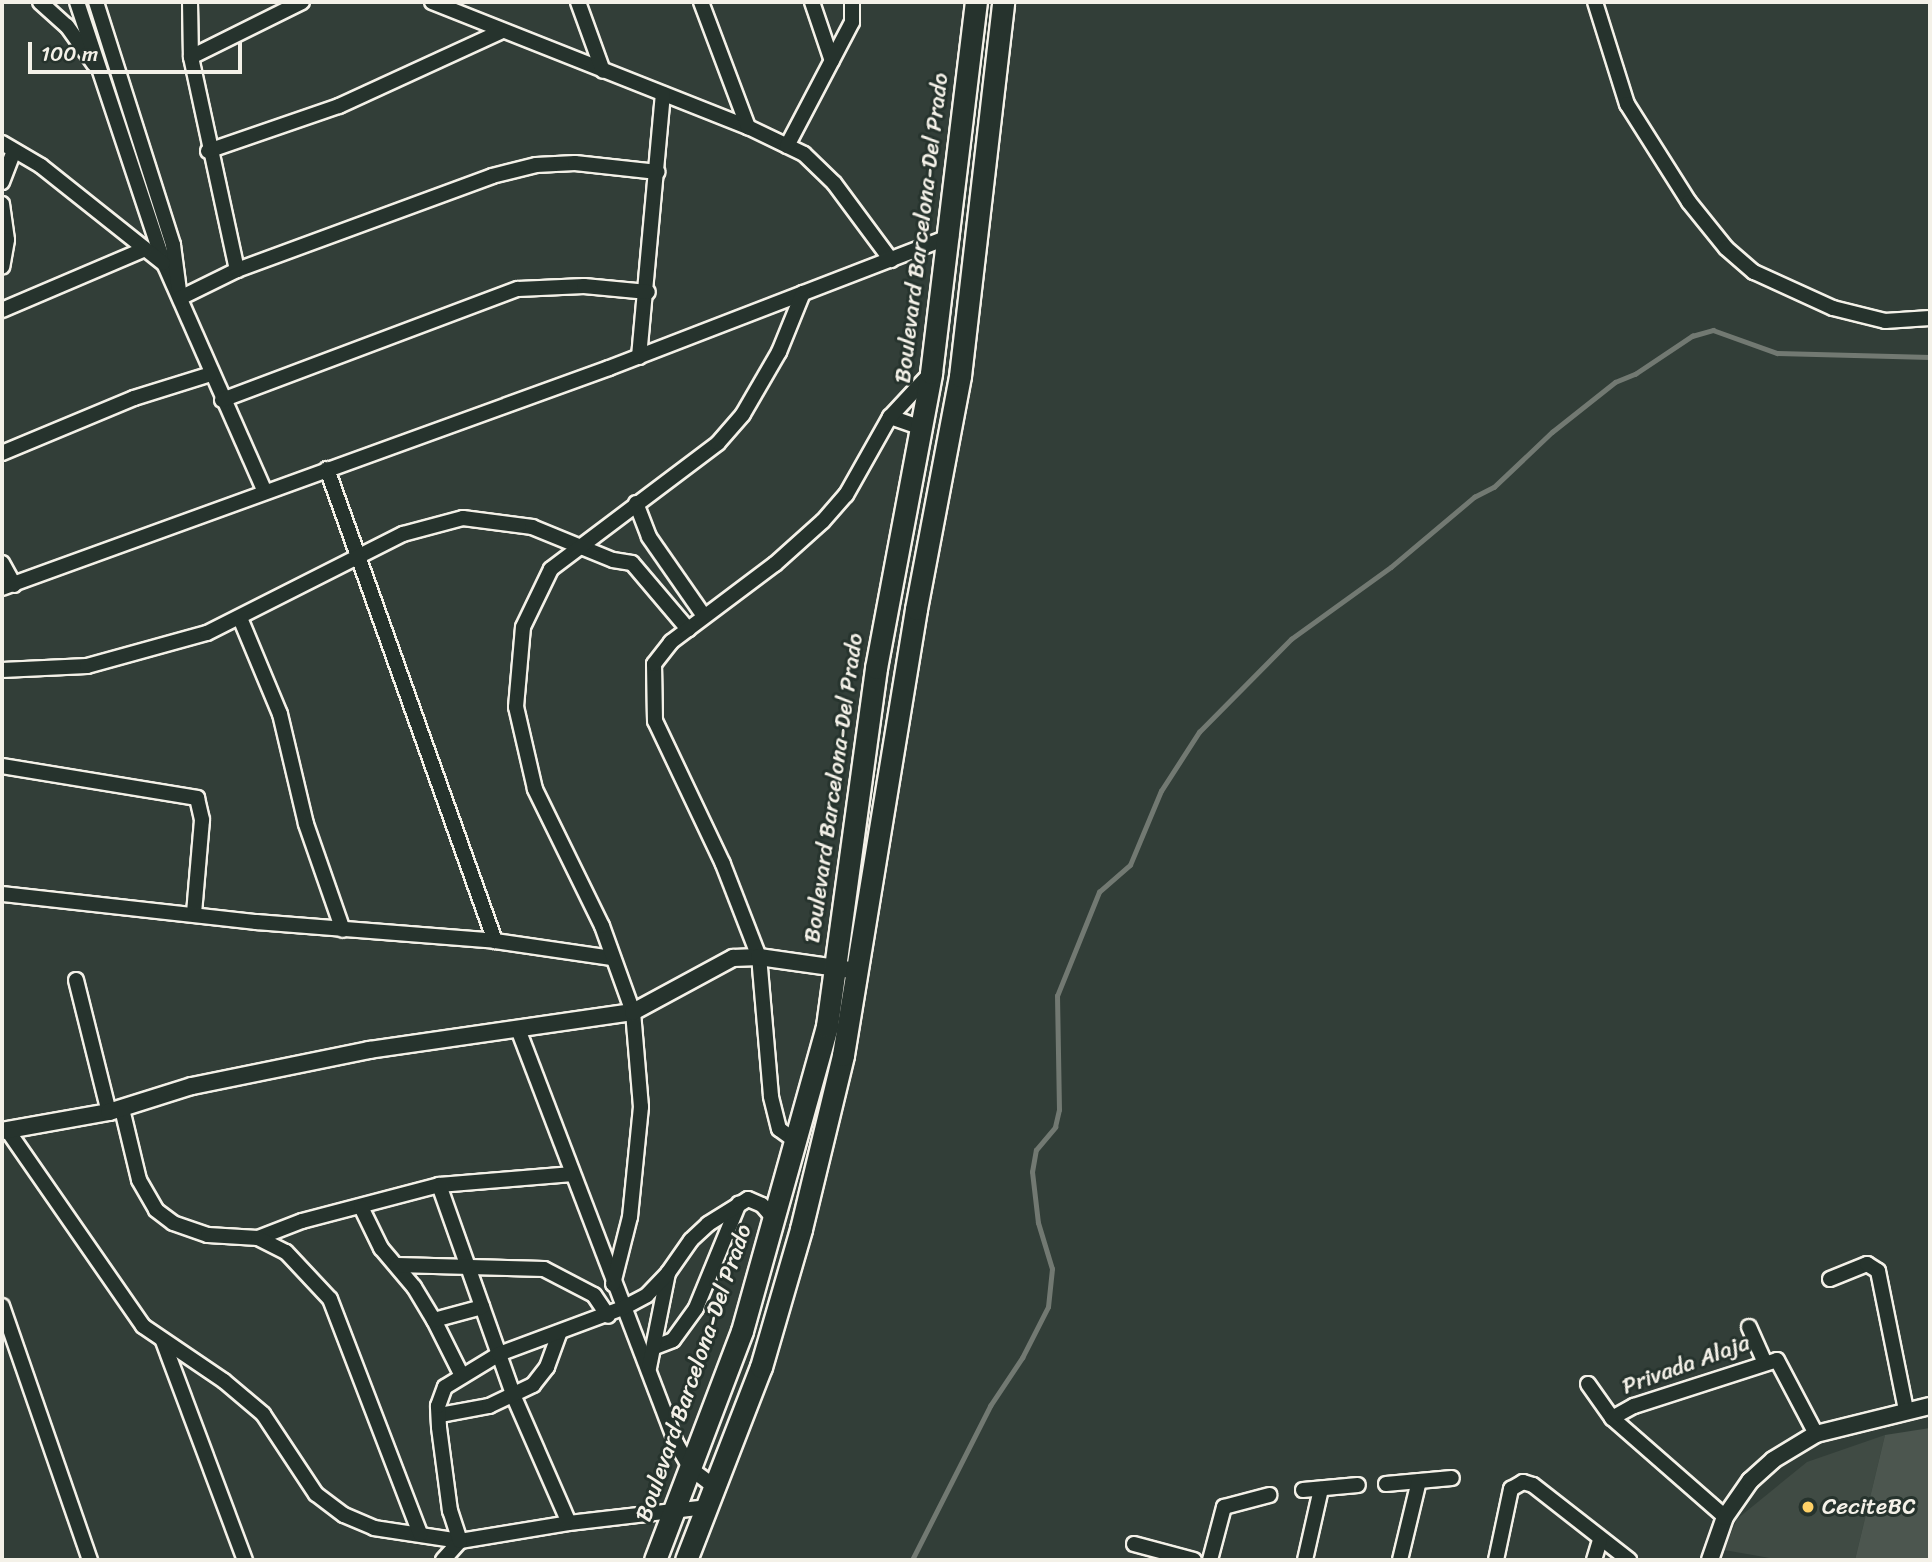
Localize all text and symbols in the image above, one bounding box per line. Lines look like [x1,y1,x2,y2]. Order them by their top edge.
scale bar [32,28,245,72]
text: 100 m [41,35,98,73]
street label: Boulevard Barcelona-Del Prado [889,70,955,386]
street label: Boulevard Barcelona-Del Prado [798,631,870,945]
street label: Boulevard Barcelona-Del Prado [630,1220,758,1526]
street label: Privada Alaja [1618,1329,1754,1401]
place label: CeciteBC [1822,1493,1916,1521]
marker: CeciteBC [1800,1499,1816,1515]

